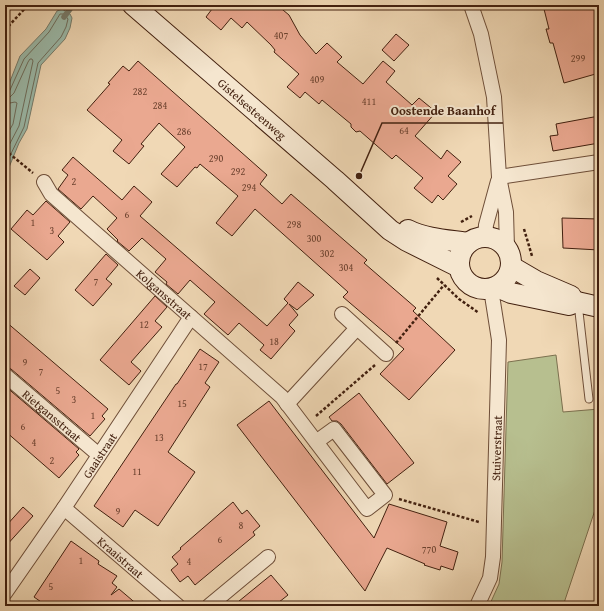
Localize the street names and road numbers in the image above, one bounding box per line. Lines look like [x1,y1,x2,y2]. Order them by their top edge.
street label: Gistelsesteenweg [214,74,290,143]
street label: Kolgansstraat [133,265,197,323]
street label: Rietgansstraat [19,385,86,446]
street label: Stuiverstraat [487,414,505,481]
street label: Gaaistraat [78,428,121,481]
street label: Kraaistraat [94,532,148,582]

